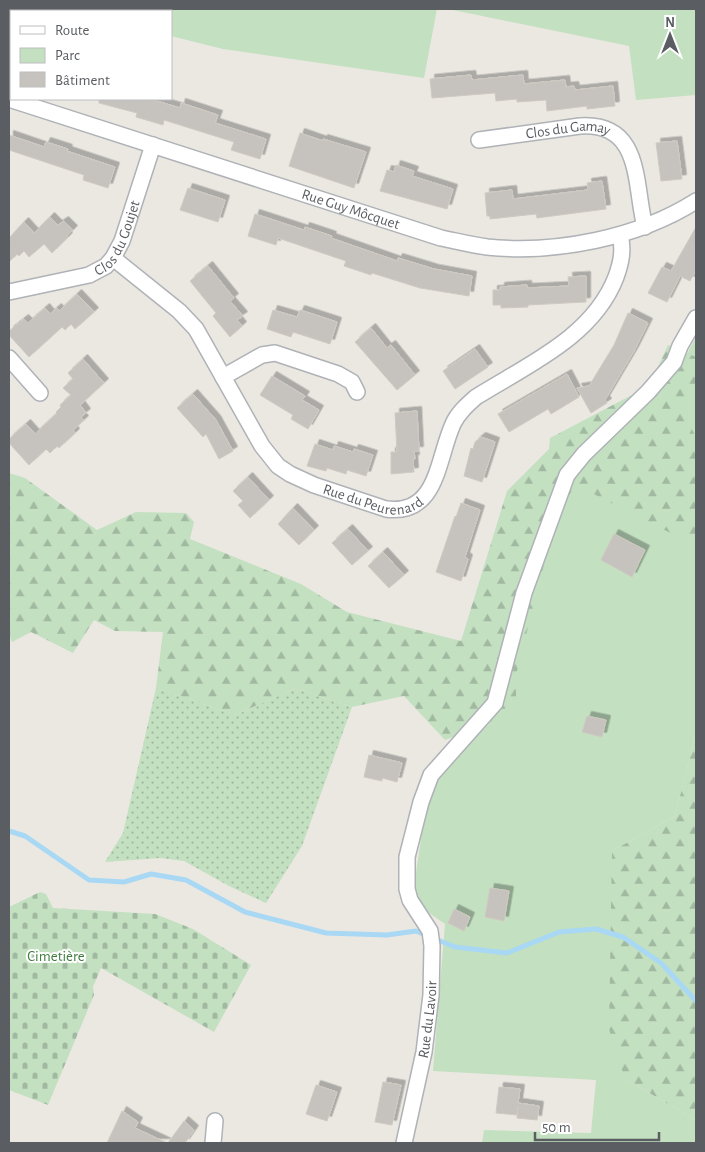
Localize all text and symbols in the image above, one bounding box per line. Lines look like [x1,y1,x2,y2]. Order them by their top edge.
legend [10,10,172,100]
north arrow [645,10,695,60]
text: N [665,16,675,30]
text: Route [55,23,89,38]
text: Parc [55,48,80,63]
text: Bâtiment [55,73,110,88]
street label: Clos du Gamay [525,118,614,141]
street label: Rue Guy Môcquet [300,186,402,232]
street label: Clos du Goujet [92,198,142,278]
street label: Rue du Peurenard [321,481,426,517]
park label: Cimetière [27,949,85,964]
street label: Rue du Lavoir [415,980,439,1060]
scale bar [535,1110,659,1142]
text: 50 m [542,1120,571,1135]

